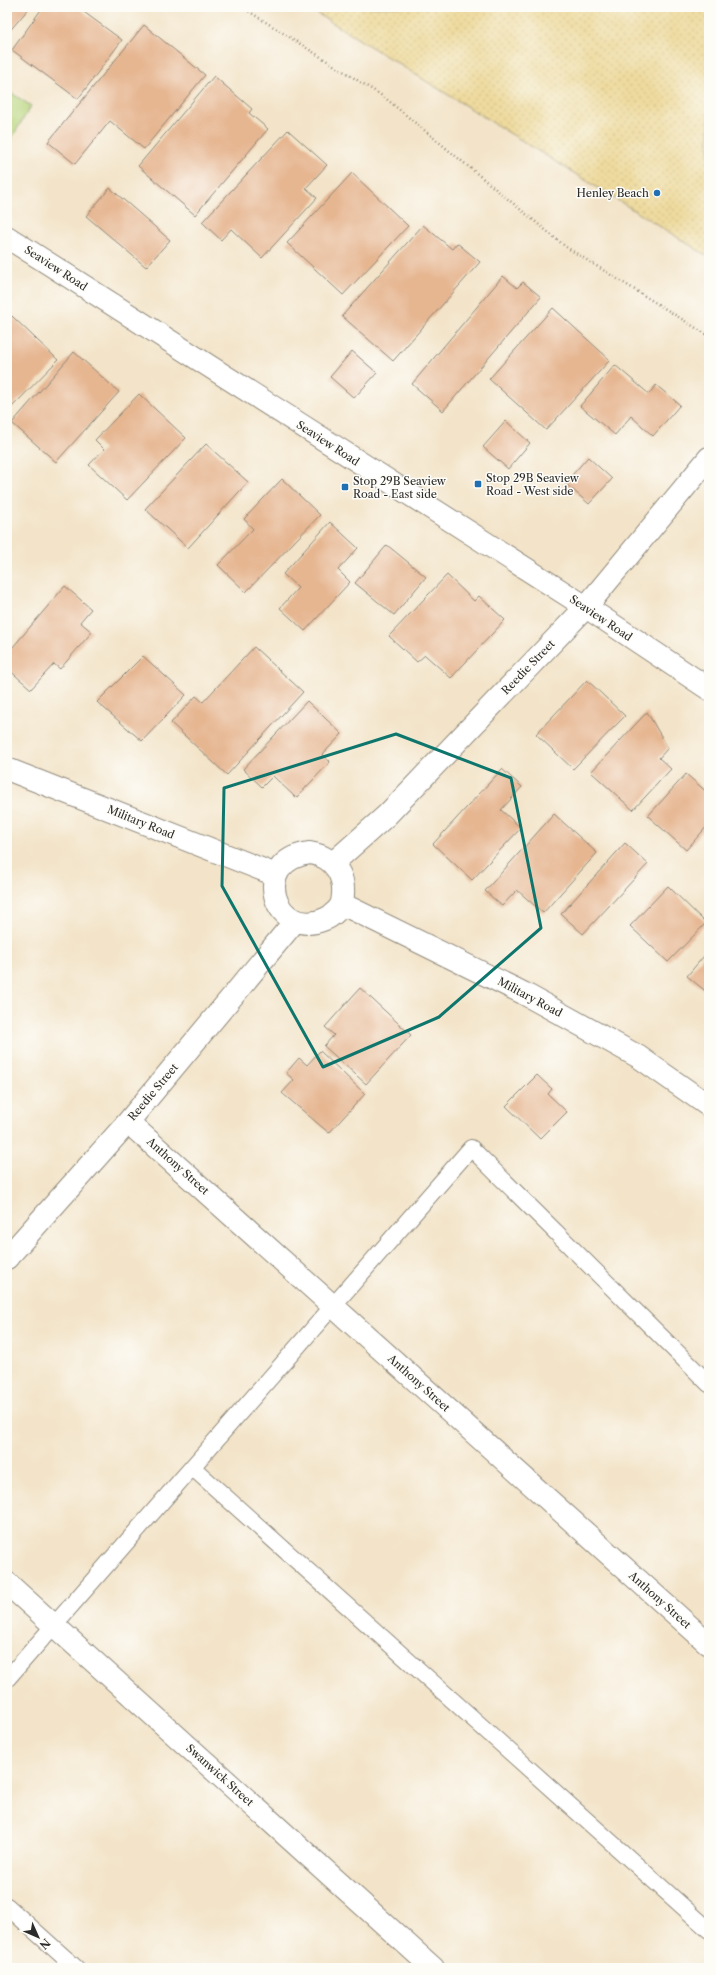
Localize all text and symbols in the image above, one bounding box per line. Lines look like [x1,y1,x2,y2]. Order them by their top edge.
place label: Henley Beach [577,186,649,200]
marker: Henley Beach [652,188,662,198]
street label: Seaview Road [22,242,90,294]
street label: Seaview Road [294,417,362,469]
place label: Stop 29B Seaview Road - West side [486,471,580,498]
place label: Stop 29B Seaview Road - East side [353,474,447,501]
marker: Stop 29B Seaview Road - West side [473,479,483,489]
marker: Stop 29B Seaview Road - East side [340,482,350,492]
street label: Seaview Road [567,592,635,644]
street label: Reedie Street [498,637,558,697]
street label: Military Road [105,802,177,842]
street label: Military Road [495,974,565,1020]
street label: Reedie Street [125,1060,181,1124]
street label: Anthony Street [143,1134,212,1198]
street label: Anthony Street [384,1351,453,1415]
street label: Anthony Street [625,1568,694,1632]
street label: Swanwick Street [183,1741,257,1809]
north arrow [18,1917,58,1957]
text: N [36,1936,53,1953]

